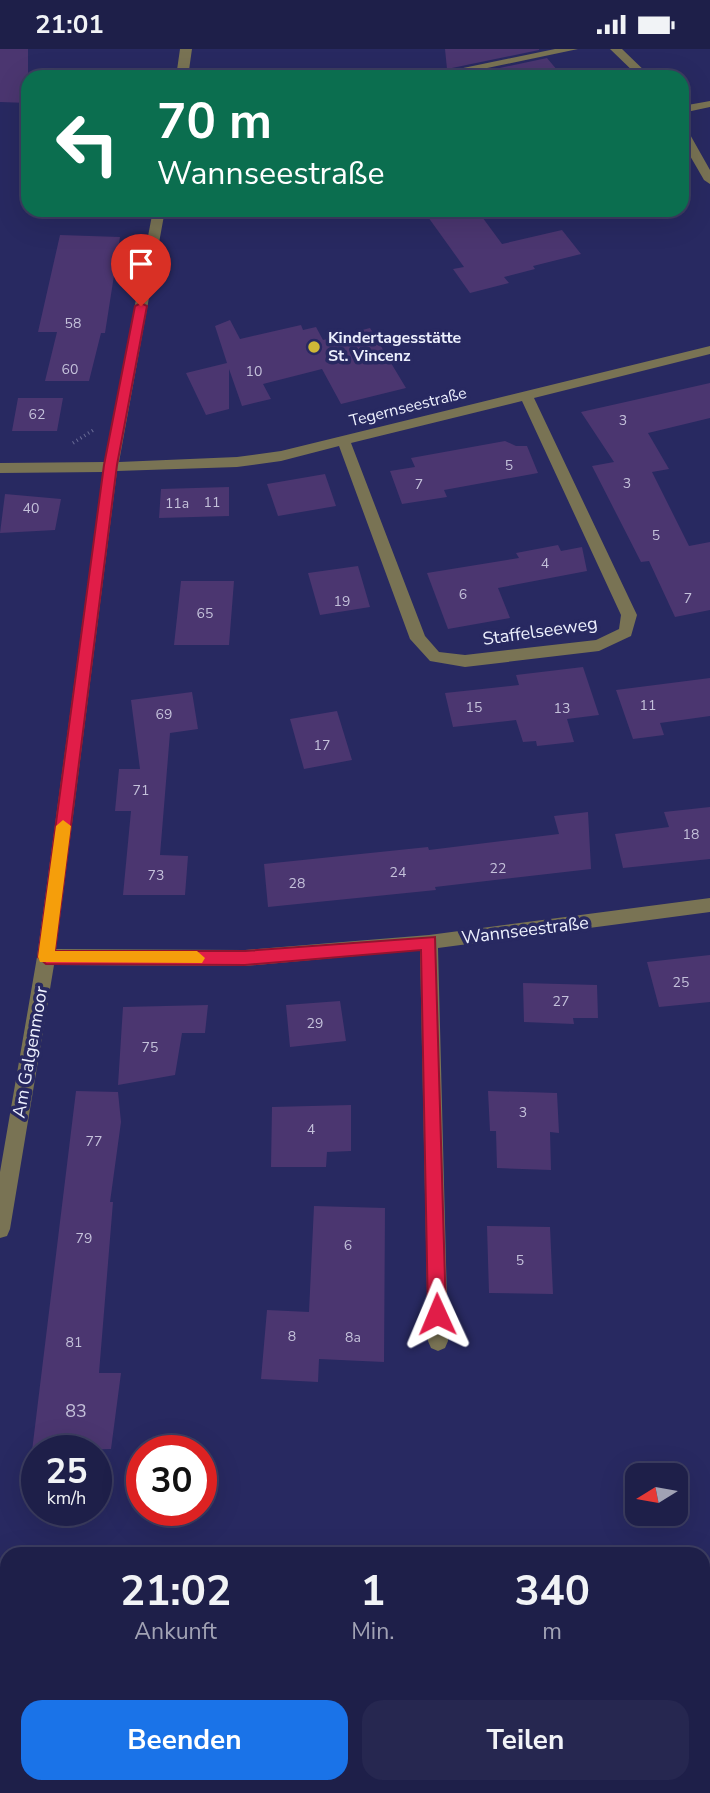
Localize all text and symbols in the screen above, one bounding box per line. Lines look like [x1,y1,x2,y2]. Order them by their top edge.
text: 21:01 [35,7,104,42]
text: 70 m [157,88,272,155]
icon: left [42,98,133,189]
text: Wannseestraße [157,152,385,195]
pin [111,234,171,306]
icon: arrive [122,245,160,283]
house number: 58 [65,314,81,333]
place label: Kindertagesstätte St. Vincenz [328,327,461,367]
marker: Kindertagesstätte St. Vincenz [306,339,322,355]
house number: 60 [62,360,78,379]
house number: 10 [246,362,262,381]
street label: Tegernseestraße [347,382,469,432]
house number: 62 [29,405,45,424]
house number: 3 [619,411,627,430]
house number: 5 [505,456,513,475]
house number: 3 [623,474,631,493]
house number: 7 [415,475,423,494]
house number: 11 [204,493,220,512]
house number: 11a [165,494,189,513]
house number: 40 [23,499,39,518]
house number: 5 [652,526,660,545]
house number: 4 [541,554,549,573]
house number: 6 [459,585,467,604]
house number: 7 [684,589,692,608]
house number: 19 [334,592,350,611]
house number: 65 [197,604,213,623]
street label: Staffelseeweg [481,611,599,651]
house number: 11 [640,696,656,715]
house number: 15 [466,698,482,717]
house number: 13 [554,699,570,718]
house number: 69 [156,705,172,724]
house number: 17 [314,736,330,755]
house number: 71 [133,781,149,800]
house number: 18 [683,825,699,844]
house number: 22 [490,859,506,878]
house number: 24 [390,863,406,882]
house number: 73 [148,866,164,885]
house number: 28 [289,874,305,893]
street label: Wannseestraße [460,910,590,950]
house number: 25 [673,973,689,992]
street label: Am Galgenmoor [7,984,53,1120]
house number: 27 [553,992,569,1011]
house number: 29 [307,1014,323,1033]
house number: 75 [142,1038,158,1057]
house number: 3 [519,1103,527,1122]
house number: 4 [307,1120,315,1139]
house number: 77 [86,1132,102,1151]
house number: 79 [76,1229,92,1248]
house number: 6 [344,1236,352,1255]
house number: 5 [516,1251,524,1270]
position arrow [400,1277,474,1351]
house number: 8 [288,1327,296,1346]
house number: 8a [345,1328,361,1347]
house number: 81 [66,1333,82,1352]
house number: 83 [65,1399,87,1423]
speed limit sign: 30 [126,1435,217,1526]
text: 25 [45,1448,88,1495]
north arrow [625,1463,688,1526]
map controls [625,1463,688,1526]
text: km/h [47,1486,86,1510]
text: 21:02 [120,1563,231,1620]
text: 1 [360,1563,385,1620]
text: 340 [514,1563,590,1620]
text: Ankunft [134,1616,217,1647]
text: Min. [351,1616,394,1647]
text: m [542,1616,562,1647]
button: Beenden [21,1700,348,1780]
button: Teilen [362,1700,689,1780]

